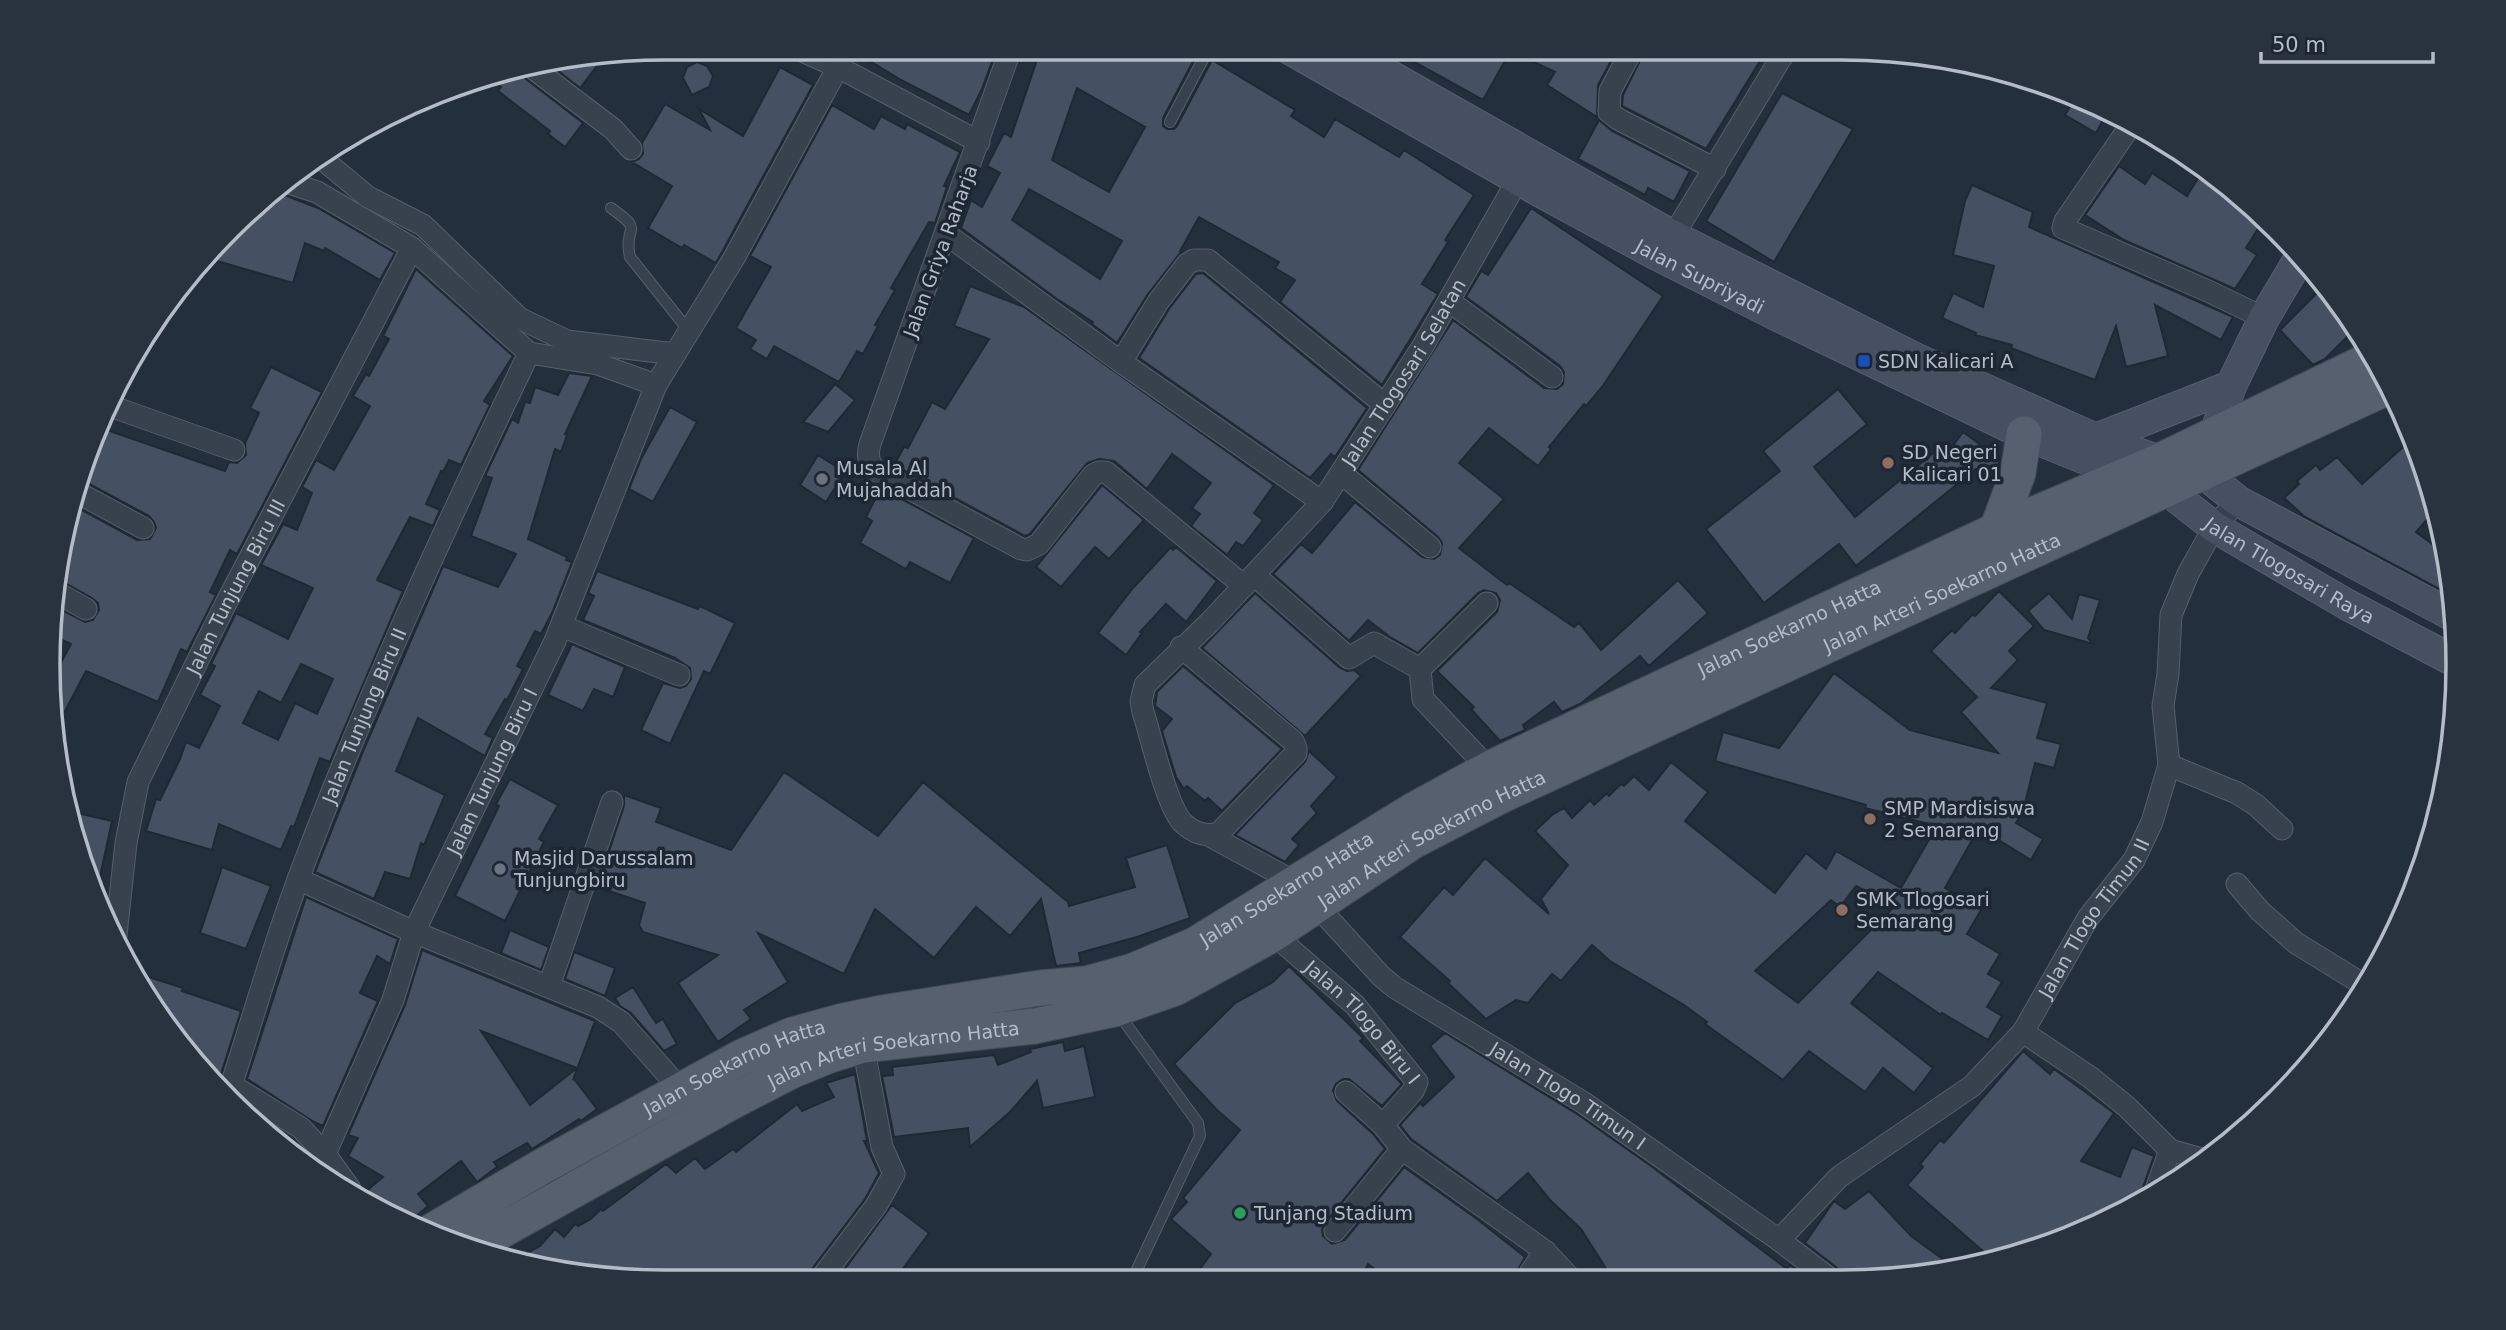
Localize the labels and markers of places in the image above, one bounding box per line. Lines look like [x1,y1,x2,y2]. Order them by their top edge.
place label: SDN Kalicari A [1878,350,2014,372]
marker: SDN Kalicari A [1856,353,1872,369]
place label: SD Negeri Kalicari 01 [1902,441,2002,485]
marker: SD Negeri Kalicari 01 [1880,455,1896,471]
place label: Musala Al Mujahaddah [836,457,953,501]
marker: Musala Al Mujahaddah [814,471,830,487]
place label: SMP Mardisiswa 2 Semarang [1884,797,2035,841]
marker: SMP Mardisiswa 2 Semarang [1862,811,1878,827]
place label: Masjid Darussalam Tunjungbiru [513,847,694,891]
marker: Masjid Darussalam Tunjungbiru [492,861,508,877]
place label: SMK Tlogosari Semarang [1856,888,1990,932]
marker: SMK Tlogosari Semarang [1834,902,1850,918]
place label: Tunjang Stadium [1253,1202,1413,1224]
marker: Tunjang Stadium [1232,1205,1248,1221]

